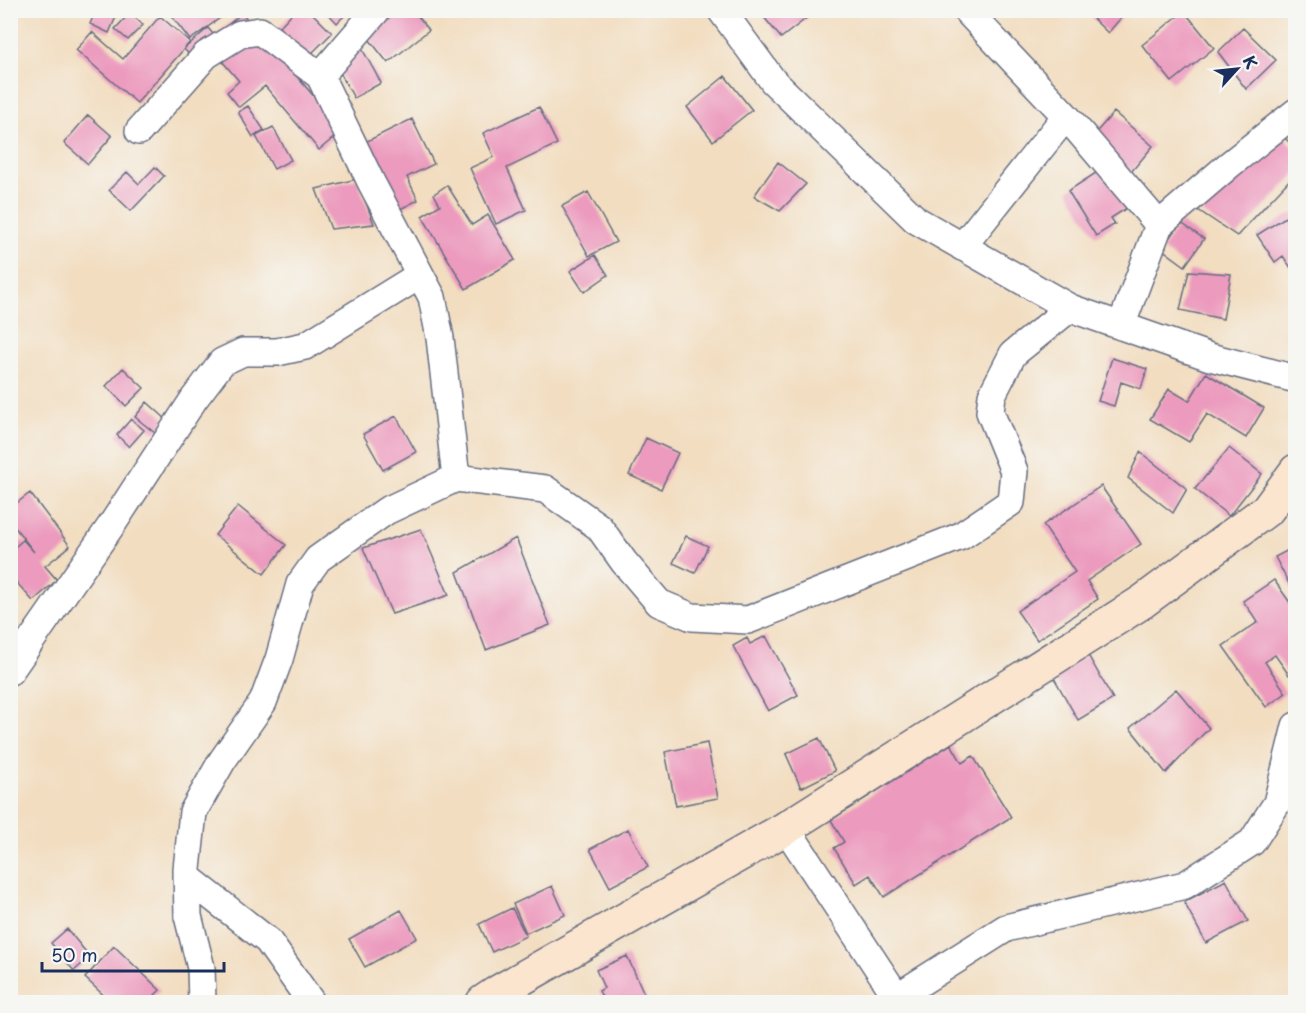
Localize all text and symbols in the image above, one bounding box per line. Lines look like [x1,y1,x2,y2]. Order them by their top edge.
north arrow [1207,39,1267,99]
text: K [1238,51,1265,73]
scale bar [42,935,224,973]
text: 50 m [51,941,98,968]

